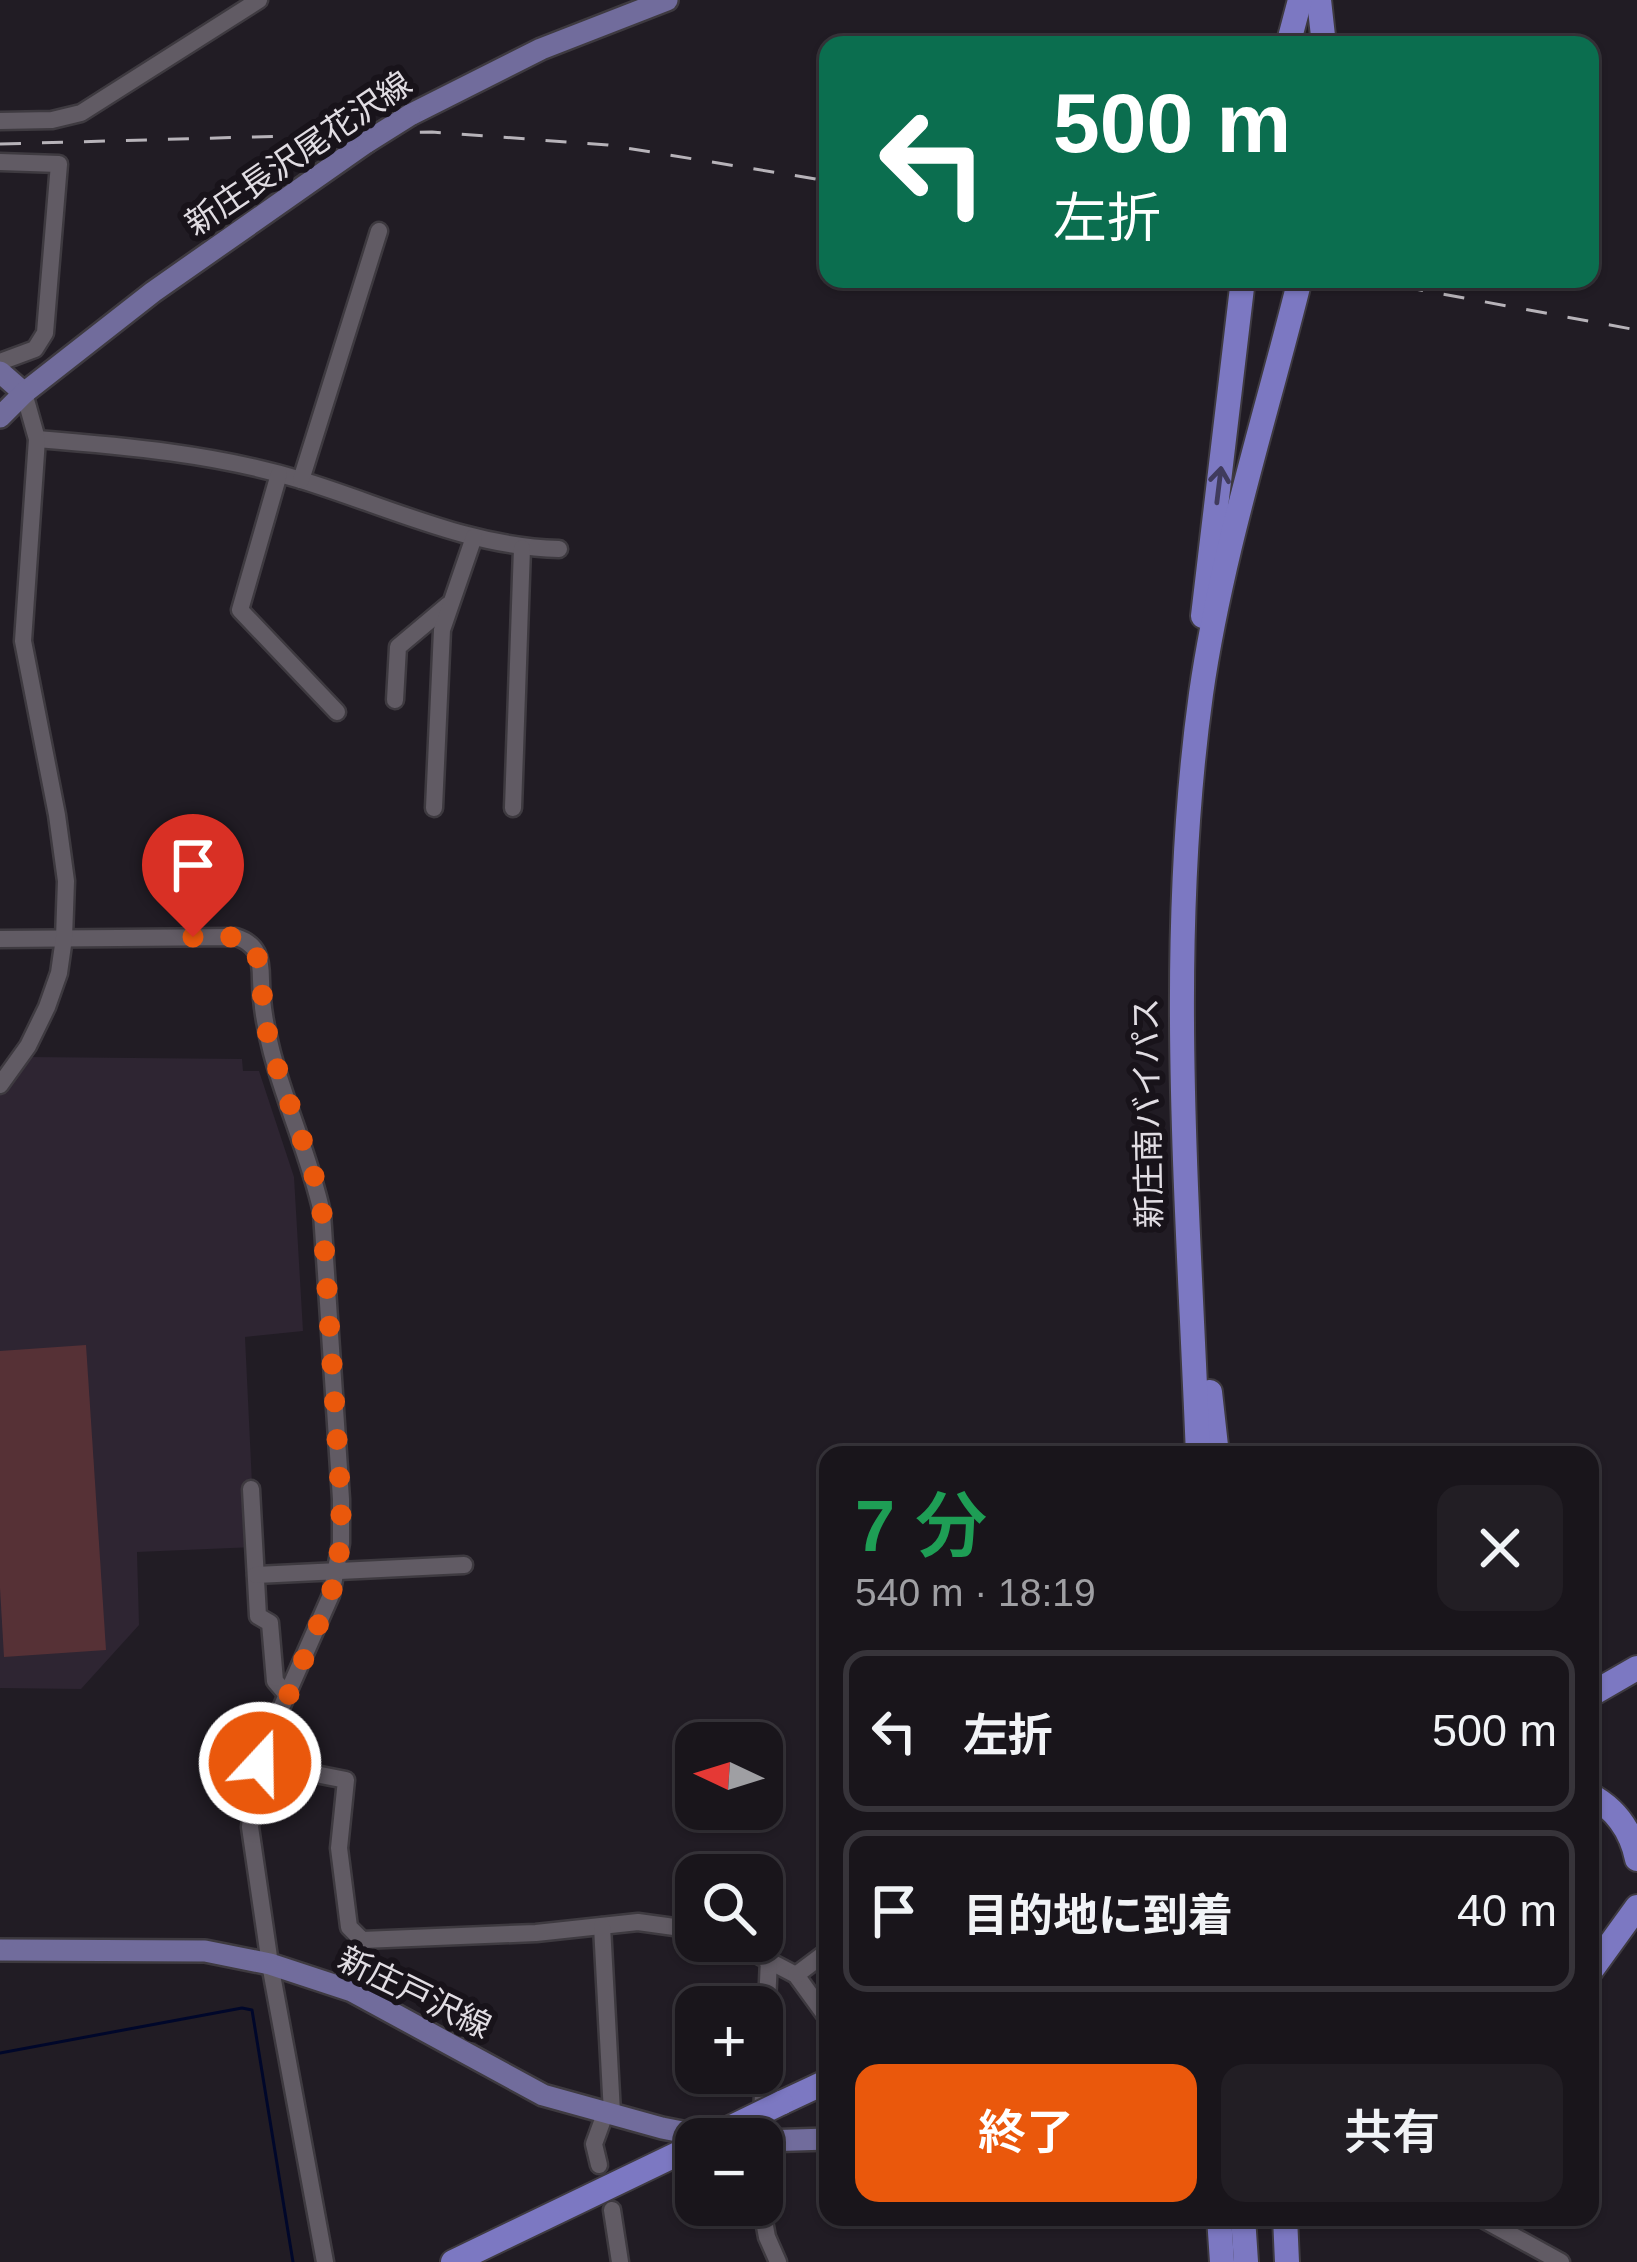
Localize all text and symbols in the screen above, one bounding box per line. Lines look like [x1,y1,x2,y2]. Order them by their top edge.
street label: 新庄長沢尾花沢線 [179,64,418,243]
text: 500 m [1053,76,1291,170]
icon: left [855,84,1011,240]
text: 左折 [1053,188,1161,248]
one-way arrow [1208,466,1230,505]
pin [142,814,244,937]
icon: arrive [160,832,226,898]
street label: 新庄南バイパス [1127,998,1168,1228]
button: close [1437,1485,1563,1611]
text: 7 分 [855,1486,987,1566]
text: 540 m · 18:19 [855,1571,1096,1614]
icon: left [861,1698,927,1764]
position arrow [197,1700,323,1826]
text: 500 m [1432,1705,1557,1756]
text: 左折 [963,1710,1053,1761]
north arrow [675,1722,783,1830]
map controls [675,1722,783,2226]
button: search [675,1854,783,1962]
icon: arrive [861,1878,927,1944]
text: 40 m [1457,1885,1557,1936]
text: 目的地に到着 [963,1890,1233,1941]
street label: 新庄戸沢線 [333,1940,497,2045]
button: + [675,1986,783,2094]
button: 終了 [855,2064,1197,2202]
button: 共有 [1221,2064,1563,2202]
button: − [675,2118,783,2226]

